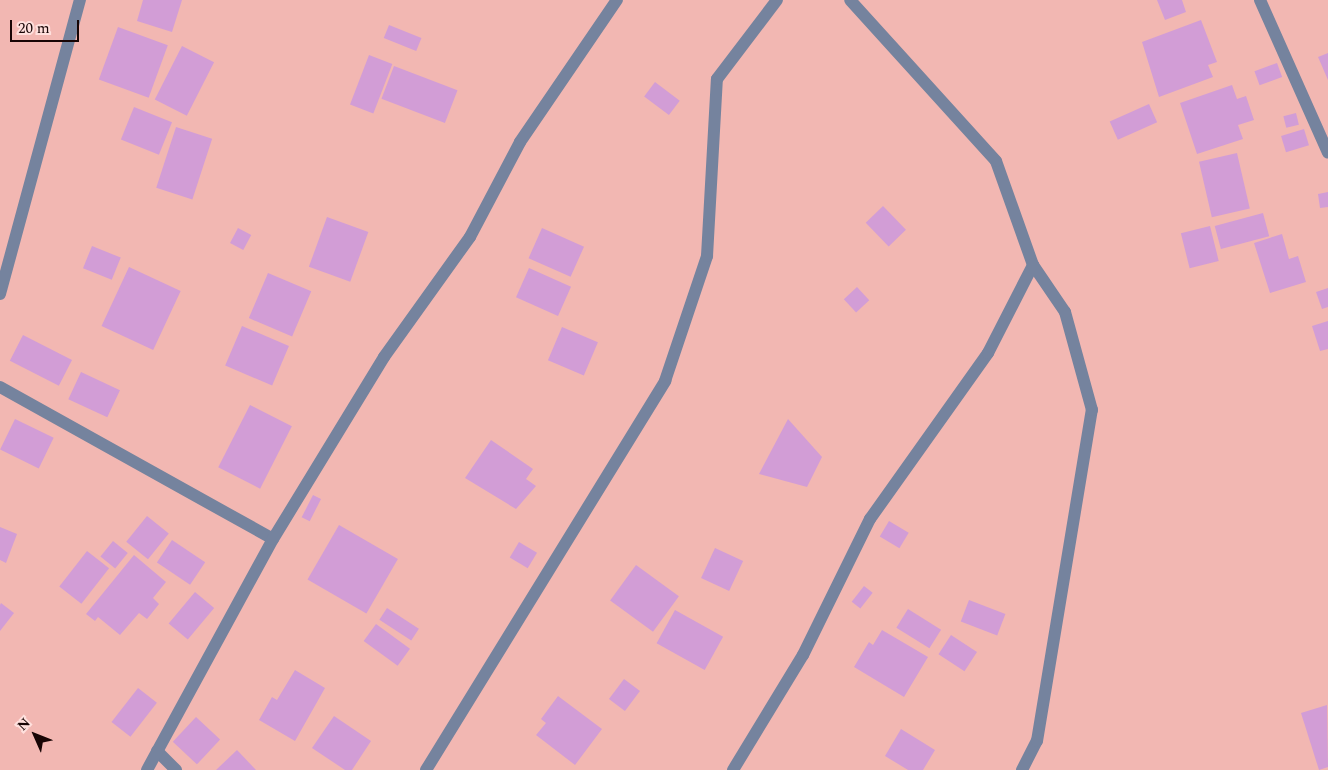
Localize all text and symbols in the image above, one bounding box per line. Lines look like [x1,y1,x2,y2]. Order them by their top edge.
scale bar [12,10,81,42]
text: 20 m [18,17,50,40]
north arrow [10,710,60,760]
text: N [12,713,35,736]

